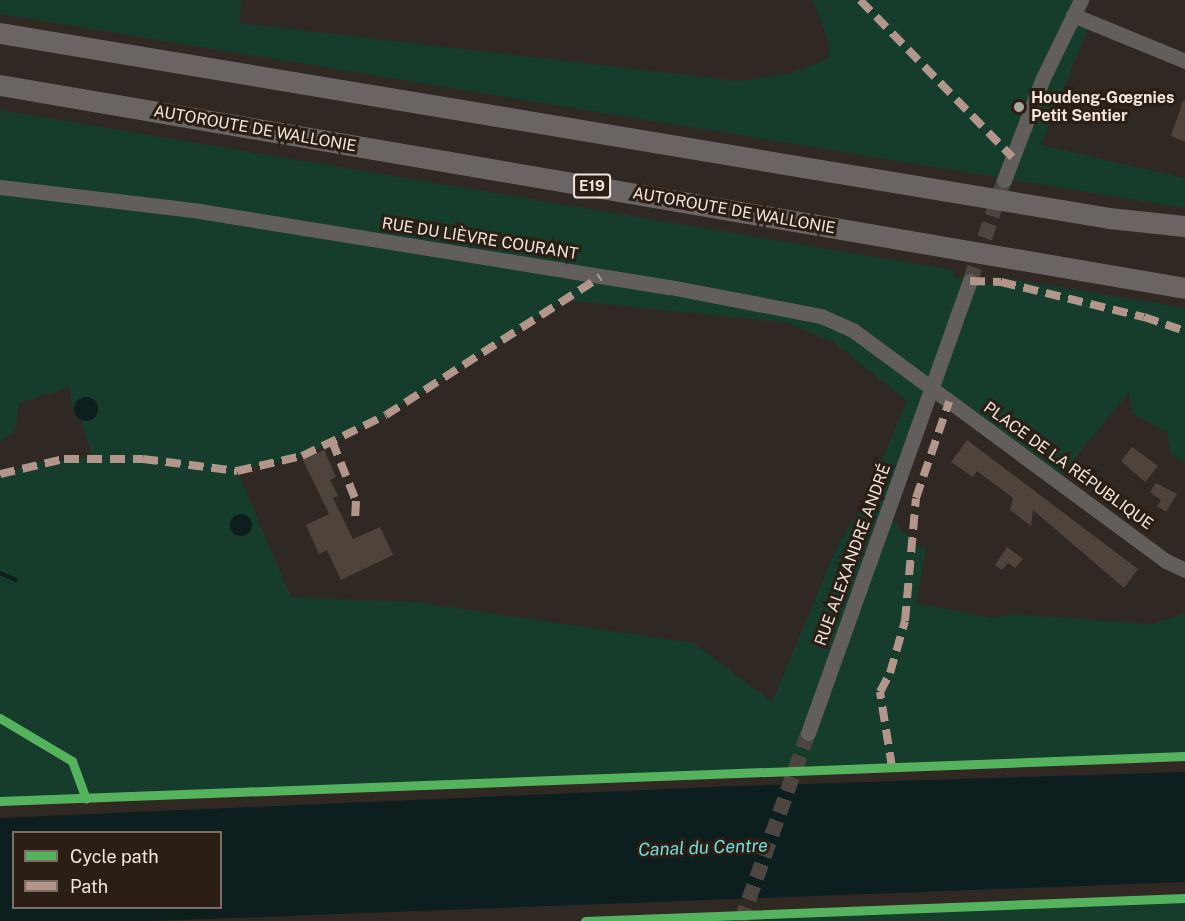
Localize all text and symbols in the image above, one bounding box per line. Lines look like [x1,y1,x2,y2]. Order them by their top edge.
place label: Houdeng-Gœgnies Petit Sentier [1031,88,1174,126]
marker: Houdeng-Gœgnies Petit Sentier [1012,100,1026,114]
street label: AUTOROUTE DE WALLONIE [152,102,358,156]
road number: E19 [572,174,612,198]
street label: AUTOROUTE DE WALLONIE [631,184,837,238]
street label: RUE DU LIÈVRE COURANT [381,214,579,264]
street label: PLACE DE LA RÉPUBLIQUE [980,398,1156,534]
street label: RUE ALEXANDRE ANDRÉ [811,462,895,648]
legend [12,831,222,909]
water label: Canal du Centre [638,835,768,861]
text: Cycle path [70,846,159,867]
text: Path [70,876,108,897]

